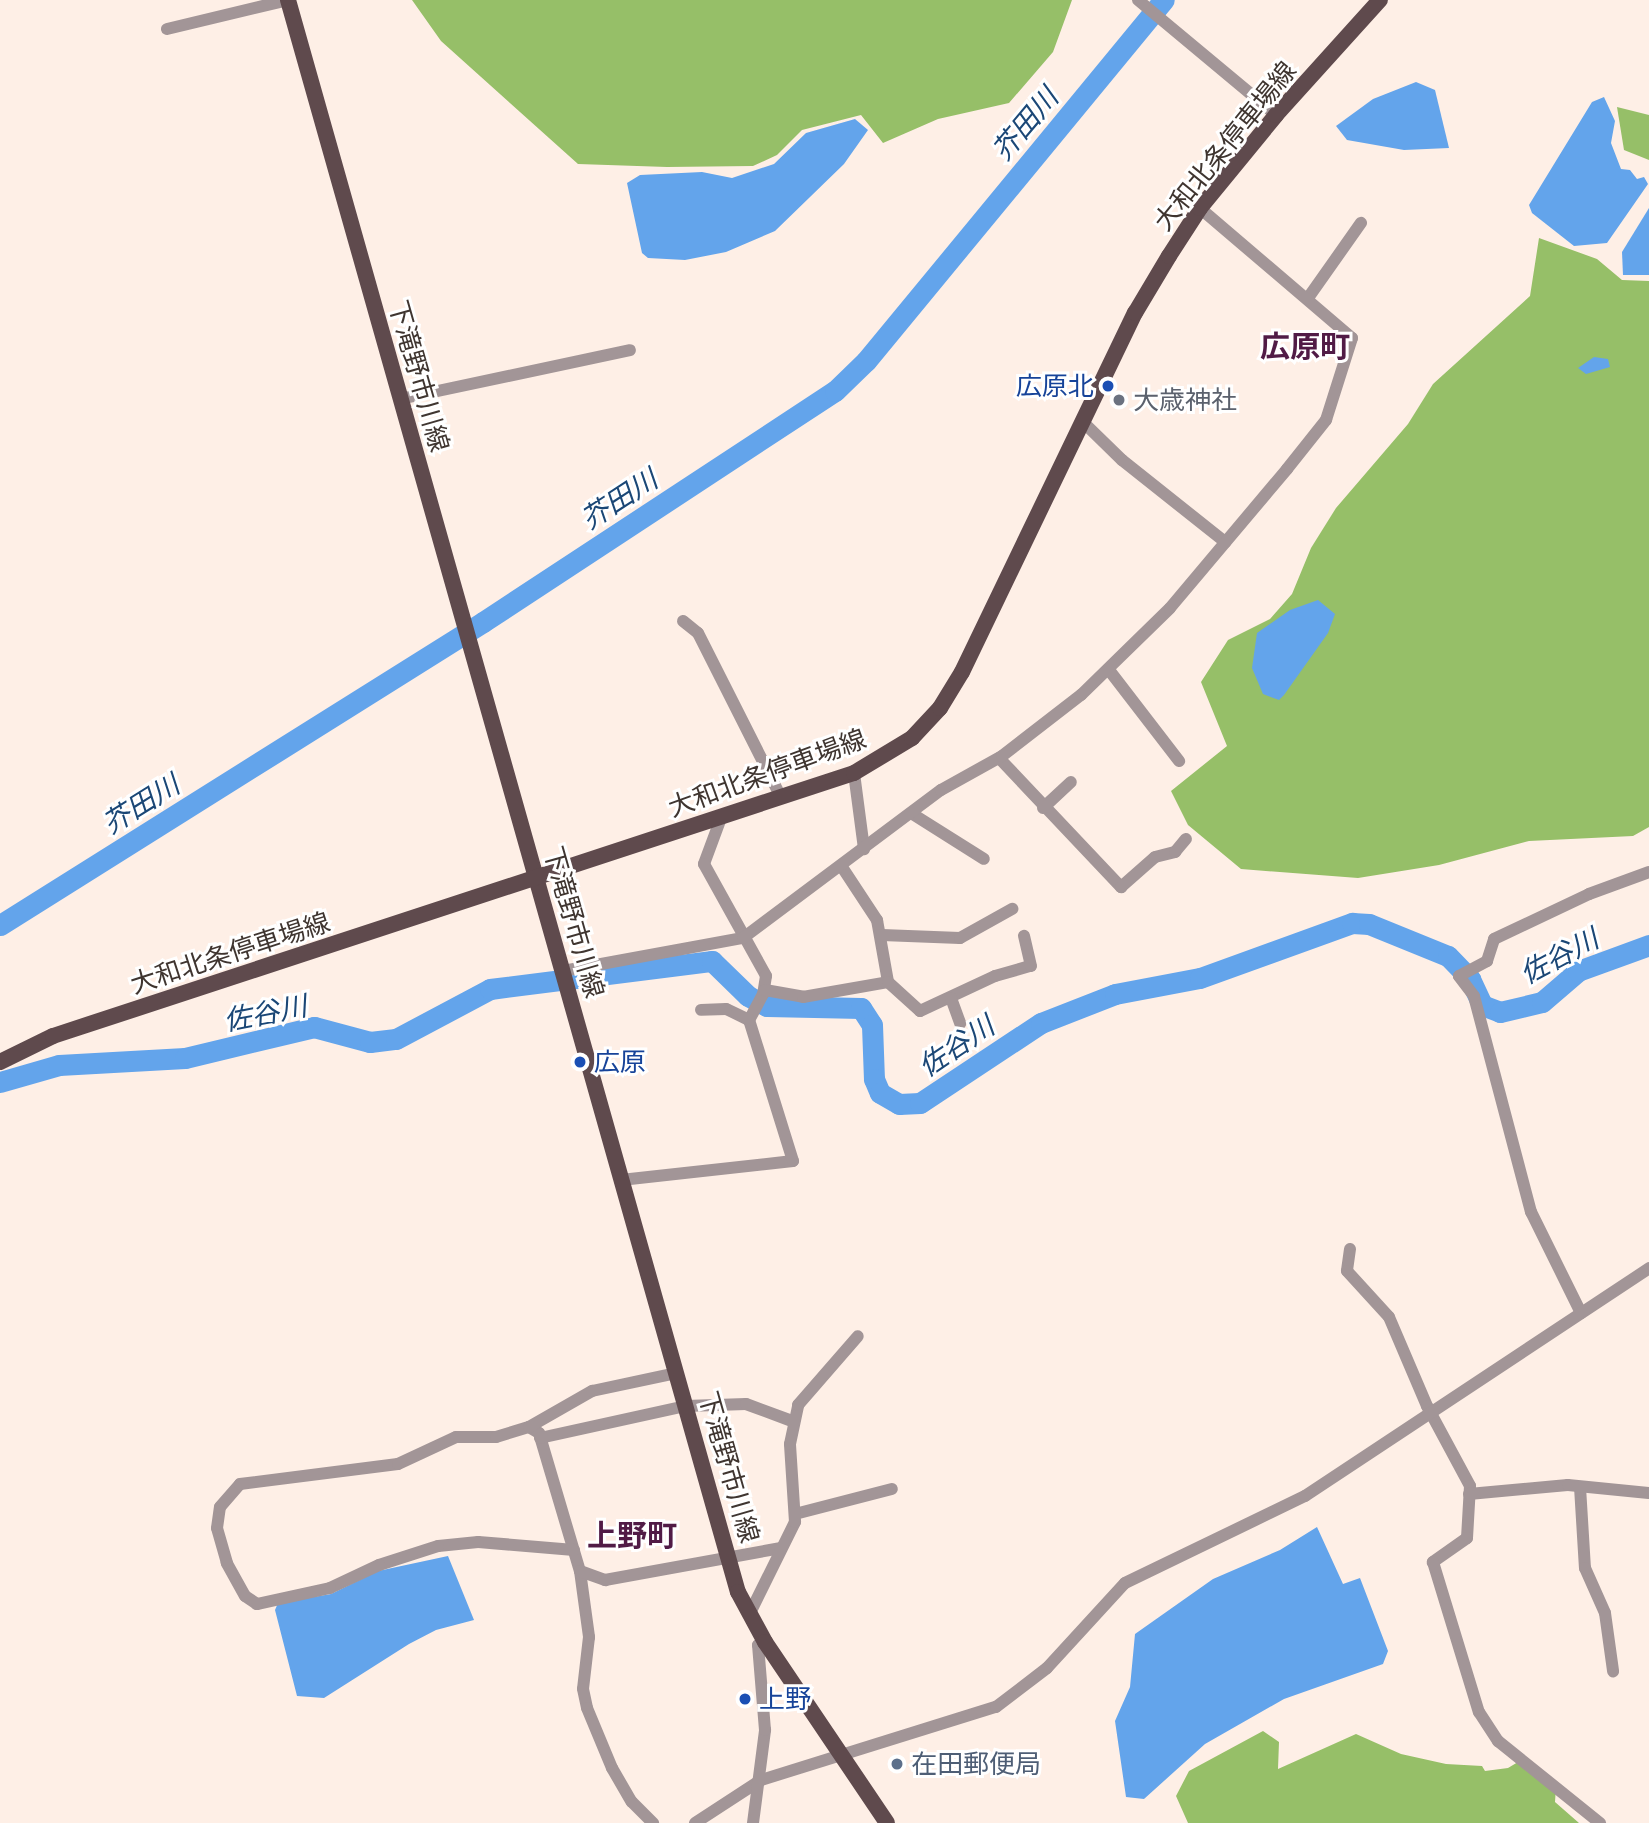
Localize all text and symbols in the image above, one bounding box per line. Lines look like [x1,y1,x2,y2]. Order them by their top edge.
street label: 大和北条停車場線 [1147,55,1303,237]
water label: 芥田川 [985,81,1065,167]
street label: 下滝野市川線 [383,297,455,455]
district label: 広原町 [1260,328,1350,364]
place label: 広原北 [1016,370,1094,402]
marker: 広原北 [1100,378,1116,394]
place label: 大歳神社 [1133,384,1237,416]
marker: 大歳神社 [1111,392,1127,408]
water label: 芥田川 [575,462,663,536]
street label: 大和北条停車場線 [664,723,870,823]
water label: 芥田川 [96,767,186,841]
street label: 下滝野市川線 [538,843,610,1001]
street label: 大和北条停車場線 [126,906,334,1000]
water label: 佐谷川 [1514,921,1604,991]
water label: 佐谷川 [221,988,309,1038]
water label: 佐谷川 [912,1009,1000,1083]
place label: 広原 [594,1046,646,1078]
marker: 広原 [572,1054,588,1070]
street label: 下滝野市川線 [693,1388,765,1546]
district label: 上野町 [587,1517,677,1553]
place label: 上野 [759,1683,811,1715]
marker: 上野 [737,1691,753,1707]
place label: 在田郵便局 [911,1748,1041,1780]
marker: 在田郵便局 [889,1756,905,1772]

